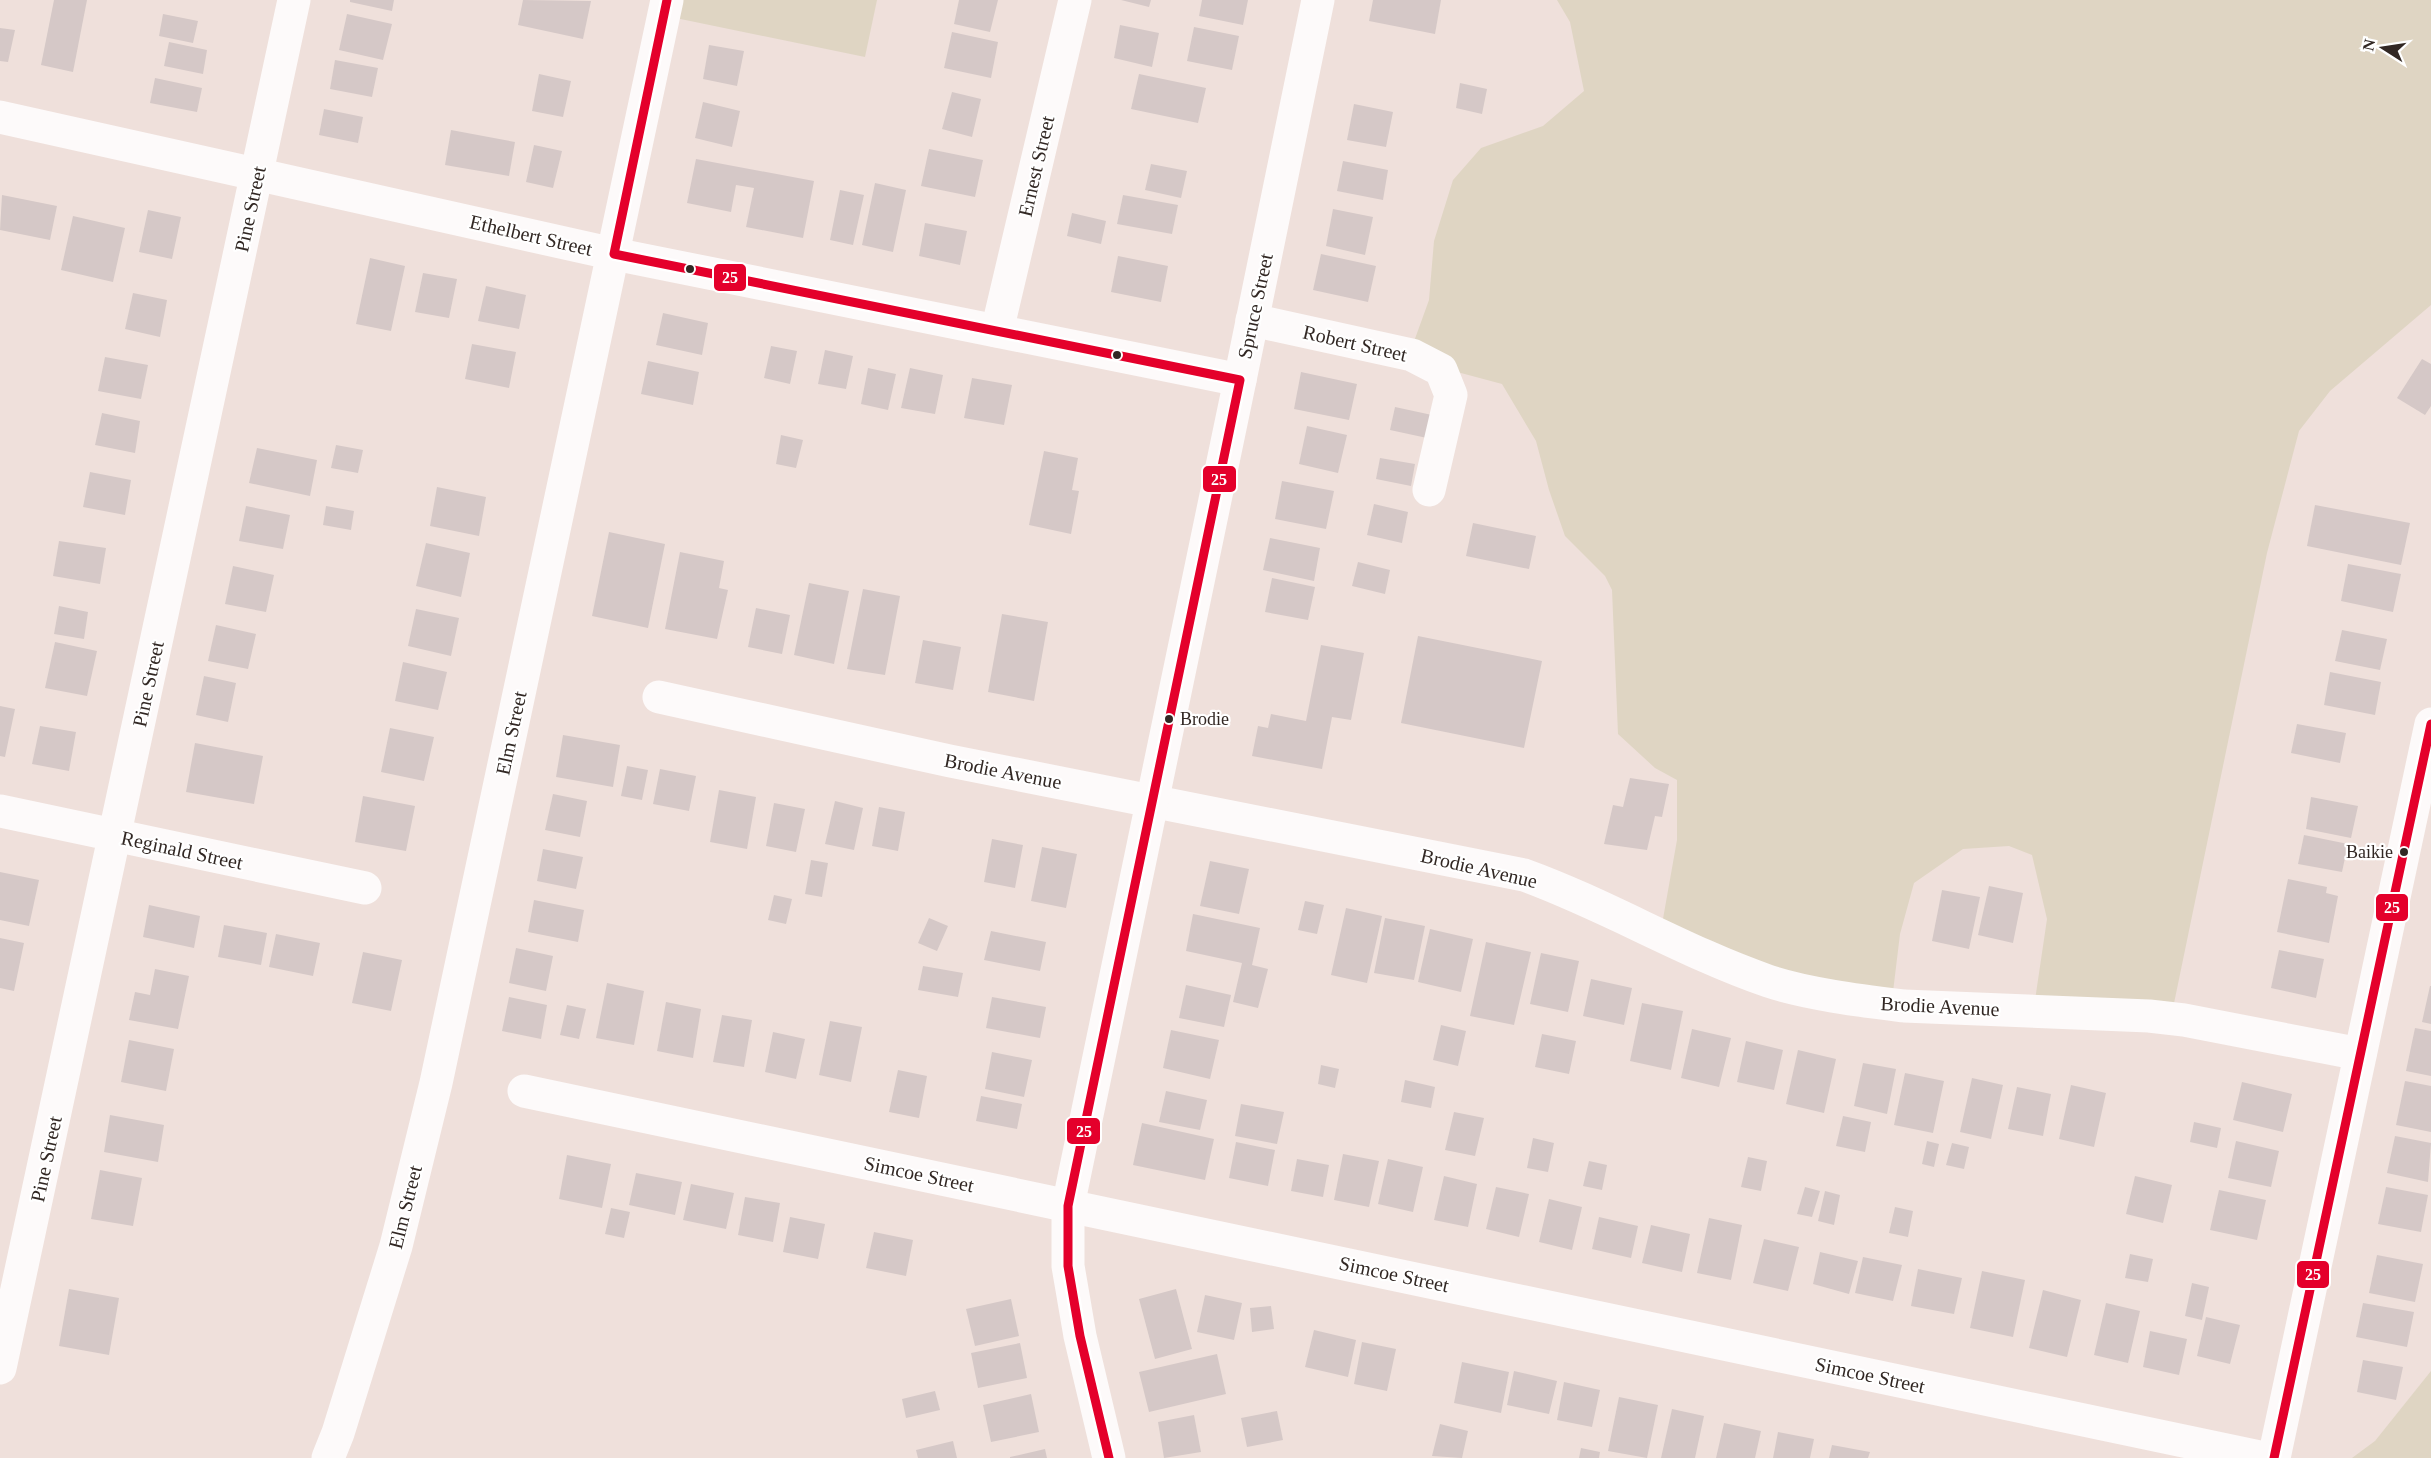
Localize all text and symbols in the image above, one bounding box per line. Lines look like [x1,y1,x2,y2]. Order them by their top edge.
north arrow [2353,18,2413,78]
text: N [2359,37,2378,52]
street label: Ernest Street [1014,113,1058,219]
street label: Pine Street [230,164,270,254]
street label: Ethelbert Street [468,210,595,260]
street label: Spruce Street [1233,251,1278,361]
unlabelled marker [684,263,696,275]
line badge: 25 [713,263,747,292]
text: 25 [722,269,738,286]
street label: Robert Street [1301,320,1410,366]
unlabelled marker [1111,349,1123,361]
line badge: 25 [1202,465,1237,493]
text: 25 [1211,471,1227,488]
street label: Pine Street [128,639,168,729]
street label: Elm Street [491,689,531,777]
place label: Brodie [1180,709,1229,729]
marker: Brodie [1163,713,1175,725]
street label: Brodie Avenue [942,749,1064,793]
street label: Reginald Street [119,826,245,875]
place label: Baikie [2346,842,2393,862]
street label: Brodie Avenue [1419,844,1540,892]
marker: Baikie [2398,846,2410,858]
line badge: 25 [2375,893,2409,922]
text: 25 [2384,899,2400,916]
street label: Brodie Avenue [1880,992,2000,1020]
street label: Pine Street [26,1114,66,1204]
line badge: 25 [1066,1117,1101,1145]
text: 25 [1076,1123,1092,1140]
street label: Simcoe Street [862,1152,976,1196]
street label: Elm Street [384,1163,426,1251]
street label: Simcoe Street [1337,1252,1451,1296]
line badge: 25 [2296,1260,2330,1289]
text: 25 [2305,1266,2321,1283]
street label: Simcoe Street [1813,1353,1927,1397]

